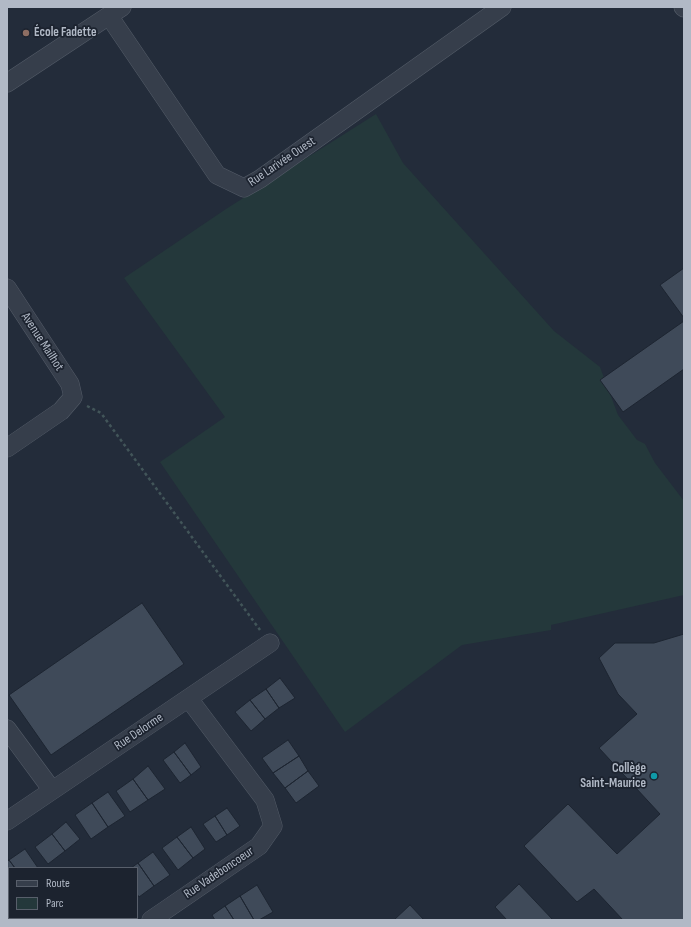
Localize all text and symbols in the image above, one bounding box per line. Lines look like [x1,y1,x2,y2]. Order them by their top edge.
place label: École Fadette [34,25,96,41]
marker: École Fadette [21,28,31,38]
street label: Rue Larivée Ouest [245,134,319,190]
street label: Avenue Mailhot [17,310,67,374]
street label: Rue Delorme [112,710,166,754]
place label: Collège Saint-Maurice [580,761,646,792]
marker: Collège Saint-Maurice [649,771,659,781]
street label: Rue Vadeboncoeur [181,844,257,902]
legend [8,867,138,919]
text: Route [46,876,70,891]
text: Parc [46,896,64,911]

